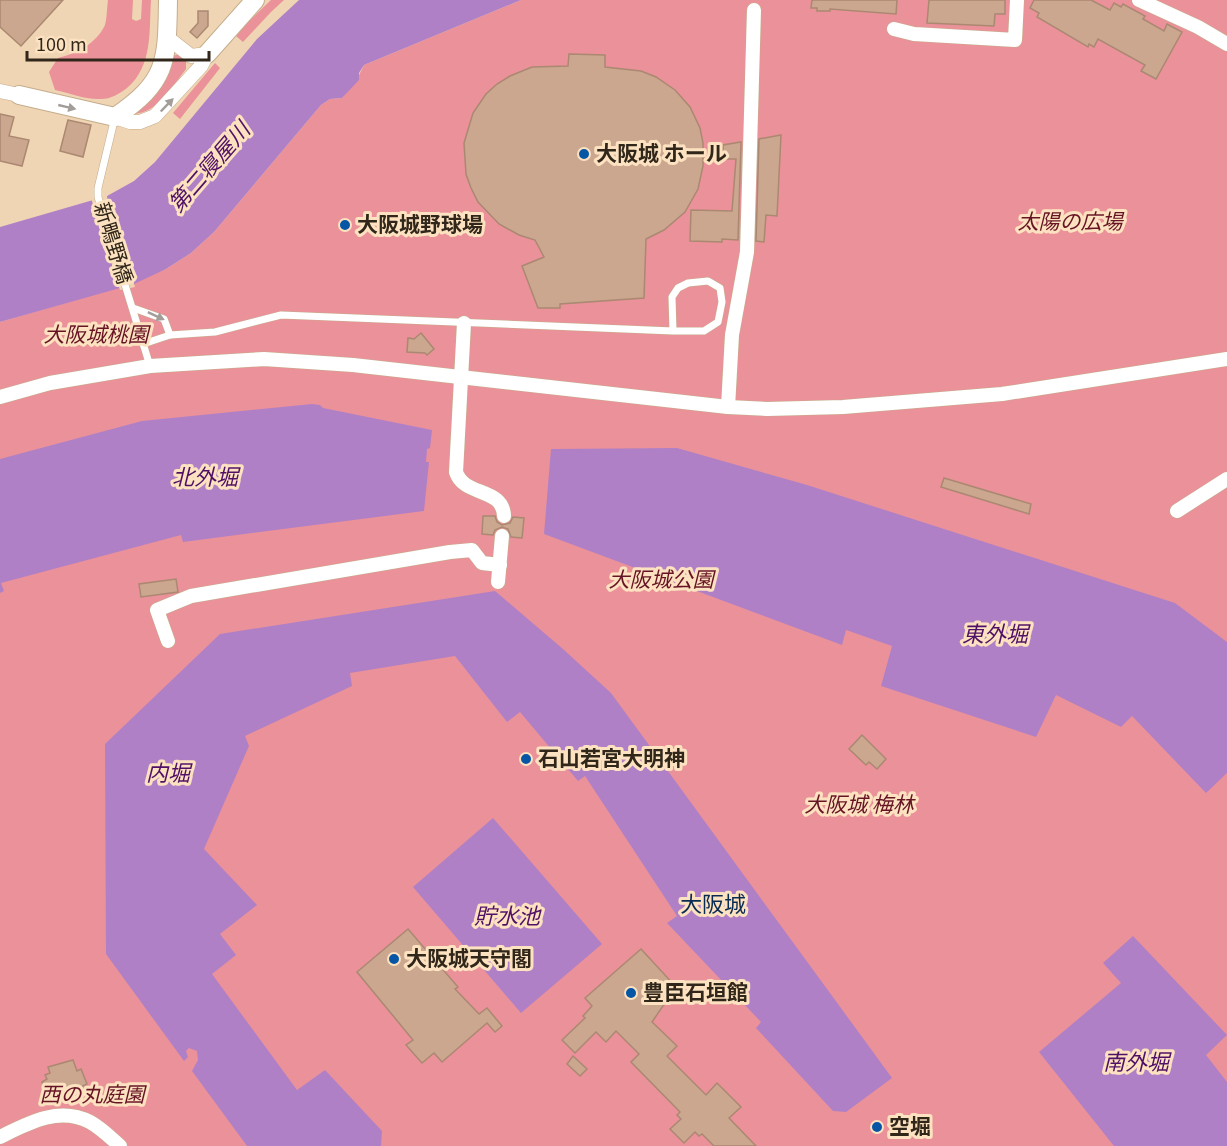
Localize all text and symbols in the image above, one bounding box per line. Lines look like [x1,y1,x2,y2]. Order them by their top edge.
scale bar [27,24,208,62]
text: 100 m [36,30,87,56]
one-way arrow [159,98,173,112]
one-way arrow [57,102,76,112]
water label: 第二寝屋川 [159,112,257,218]
place label: 大阪城 ホール [596,137,727,167]
marker: 大阪城 ホール [577,147,591,161]
street label: 新鴫野橋 [88,198,142,287]
park label: 太陽の広場 [1018,205,1124,235]
place label: 大阪城野球場 [357,208,483,238]
marker: 大阪城野球場 [338,218,352,232]
one-way arrow [147,311,165,321]
park label: 大阪城桃園 [44,318,151,348]
water label: 北外堀 [172,459,241,491]
park label: 大阪城公園 [609,563,716,593]
water label: 東外堀 [962,616,1031,648]
place label: 石山若宮大明神 [538,742,685,772]
marker: 石山若宮大明神 [519,752,533,766]
water label: 内堀 [146,755,193,787]
park label: 大阪城 梅林 [804,788,917,818]
district label: 大阪城 [680,886,746,918]
water label: 貯水池 [474,898,542,930]
place label: 大阪城天守閣 [406,942,532,972]
marker: 大阪城天守閣 [387,952,401,966]
place label: 豊臣石垣館 [643,976,748,1006]
marker: 豊臣石垣館 [624,986,638,1000]
water label: 南外堀 [1103,1044,1172,1076]
park label: 西の丸庭園 [40,1078,147,1108]
place label: 空堀 [889,1110,931,1140]
marker: 空堀 [870,1120,884,1134]

